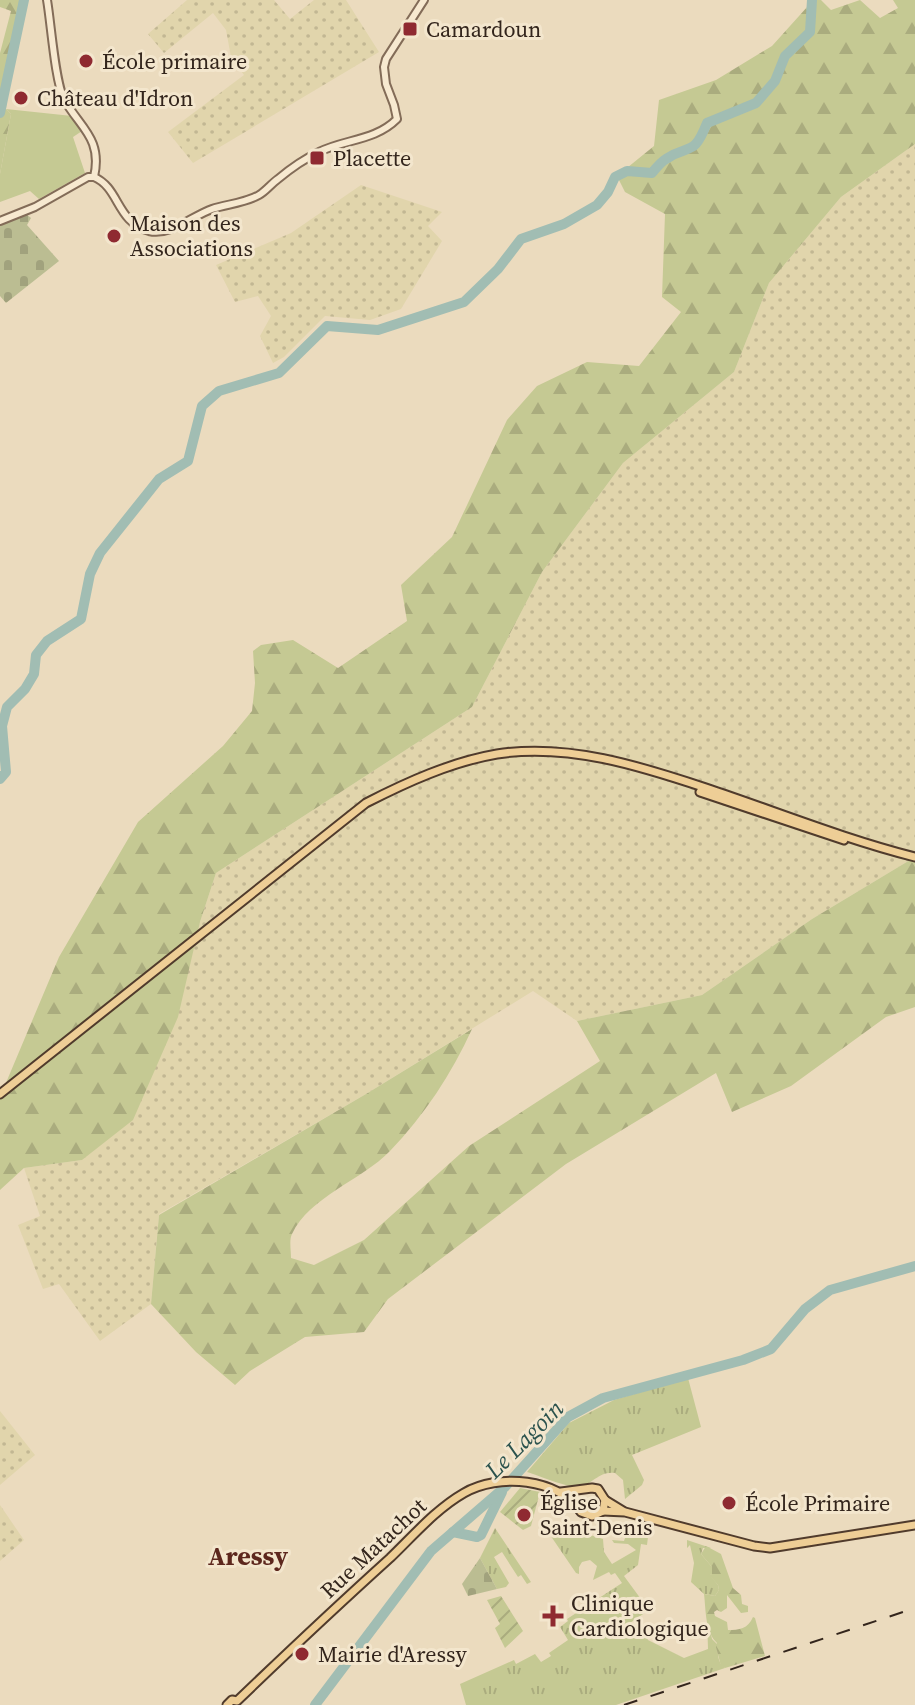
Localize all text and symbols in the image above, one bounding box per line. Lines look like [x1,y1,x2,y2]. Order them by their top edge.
place label: Camardoun [426,14,541,44]
marker: Camardoun [401,20,419,38]
place label: École primaire [102,46,247,76]
marker: École primaire [77,52,95,70]
place label: Château d'Idron [37,83,193,113]
marker: Château d'Idron [12,89,30,107]
place label: Placette [333,143,411,173]
marker: Placette [308,149,326,167]
place label: Maison des Associations [130,208,253,263]
marker: Maison des Associations [105,227,123,245]
water label: Le Lagoin [477,1392,571,1486]
place label: Église Saint-Denis [540,1487,653,1542]
place label: École Primaire [745,1488,890,1518]
street label: Rue Matachot [314,1491,433,1605]
marker: École Primaire [720,1494,738,1512]
marker: Église Saint-Denis [515,1506,533,1524]
district label: Aressy [208,1538,288,1574]
place label: Clinique Cardiologique [571,1588,709,1643]
marker: Clinique Cardiologique [542,1605,564,1627]
place label: Mairie d'Aressy [318,1639,468,1669]
marker: Mairie d'Aressy [293,1645,311,1663]

